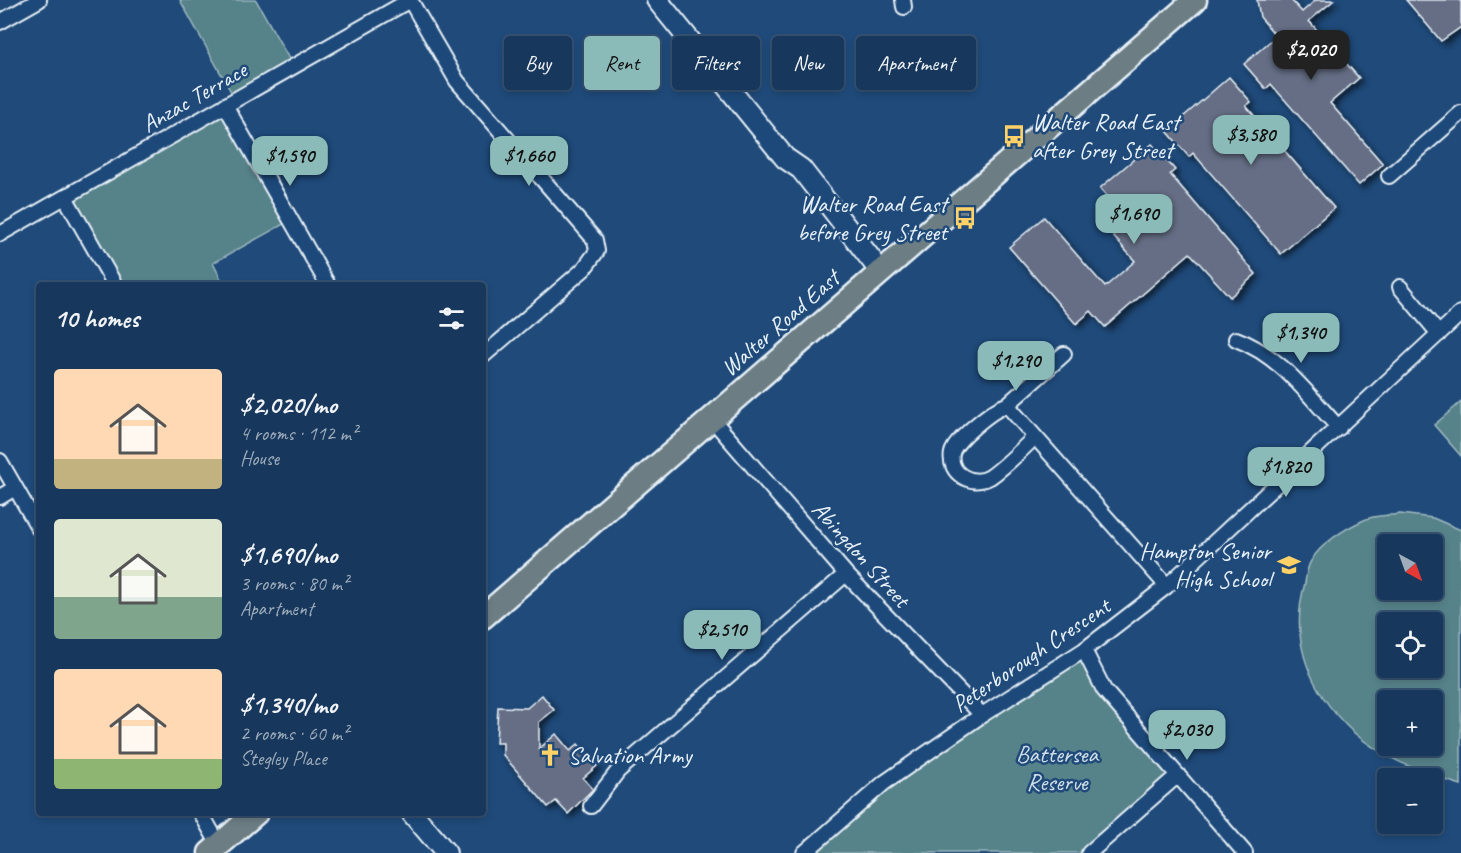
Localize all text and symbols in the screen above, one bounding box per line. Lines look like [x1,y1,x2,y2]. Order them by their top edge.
pin: $2,020 [1262,30,1360,81]
chip: Buy [504,36,572,90]
chip: Rent [584,36,660,90]
chip: Filters [672,36,760,90]
chip: New [772,36,844,90]
chip: Apartment [856,36,976,90]
text: $2,020 [1287,37,1335,62]
street label: Anzac Terrace [136,54,254,139]
place label: Walter Road East after Grey Street [1032,107,1182,165]
pin: $3,580 [1202,115,1300,166]
text: $3,580 [1227,122,1275,147]
bus stop icon: Walter Road East after Grey Street [1001,123,1027,149]
pin: $1,590 [241,136,339,187]
pin: $1,660 [480,136,578,187]
text: $1,590 [266,143,314,168]
text: $1,660 [504,143,554,168]
place label: Walter Road East before Grey Street [797,189,950,247]
pin: $1,690 [1085,194,1183,245]
text: $1,690 [1109,201,1159,226]
bus stop icon: Walter Road East before Grey Street [952,205,978,231]
street label: Walter Road East [715,261,848,383]
text: 10 homes [54,302,139,335]
icon: filters [435,302,468,335]
pin: $1,340 [1252,313,1350,364]
text: $1,340 [1277,320,1325,345]
pin: $1,290 [967,341,1065,392]
text: $1,290 [992,348,1040,373]
text: $2,020/mo [240,388,337,421]
icon: home [102,393,174,465]
text: 4 rooms · 112 m² [240,421,357,446]
text: House [240,446,279,471]
pin: $1,820 [1237,447,1335,498]
text: $1,820 [1262,454,1310,479]
street label: Abingdon Street [805,495,918,615]
north arrow [1377,534,1443,600]
map controls [1377,534,1443,834]
place label: Hampton Senior High School [1140,536,1275,594]
text: $1,690/mo [240,538,337,571]
icon: home [102,543,174,615]
school or university icon: Hampton Senior High School [1276,552,1302,578]
text: 3 rooms · 80 m² [240,571,348,596]
street label: Peterborough Crescent [946,590,1118,719]
text: Apartment [240,596,313,621]
pin: $2,510 [673,610,771,661]
button: locate [1377,612,1443,678]
text: $2,510 [698,617,746,642]
text: $1,340/mo [240,688,337,721]
button: + [1377,690,1443,756]
icon: home [102,693,174,765]
pin: $2,030 [1138,710,1236,761]
text: $2,030 [1163,717,1211,742]
text: 2 rooms · 60 m² [240,721,348,746]
park label: Battersea Reserve [1016,739,1099,797]
place label: Salvation Army [568,740,693,770]
church icon: Salvation Army [537,742,563,768]
text: Stegley Place [240,746,327,771]
button: − [1377,768,1443,834]

